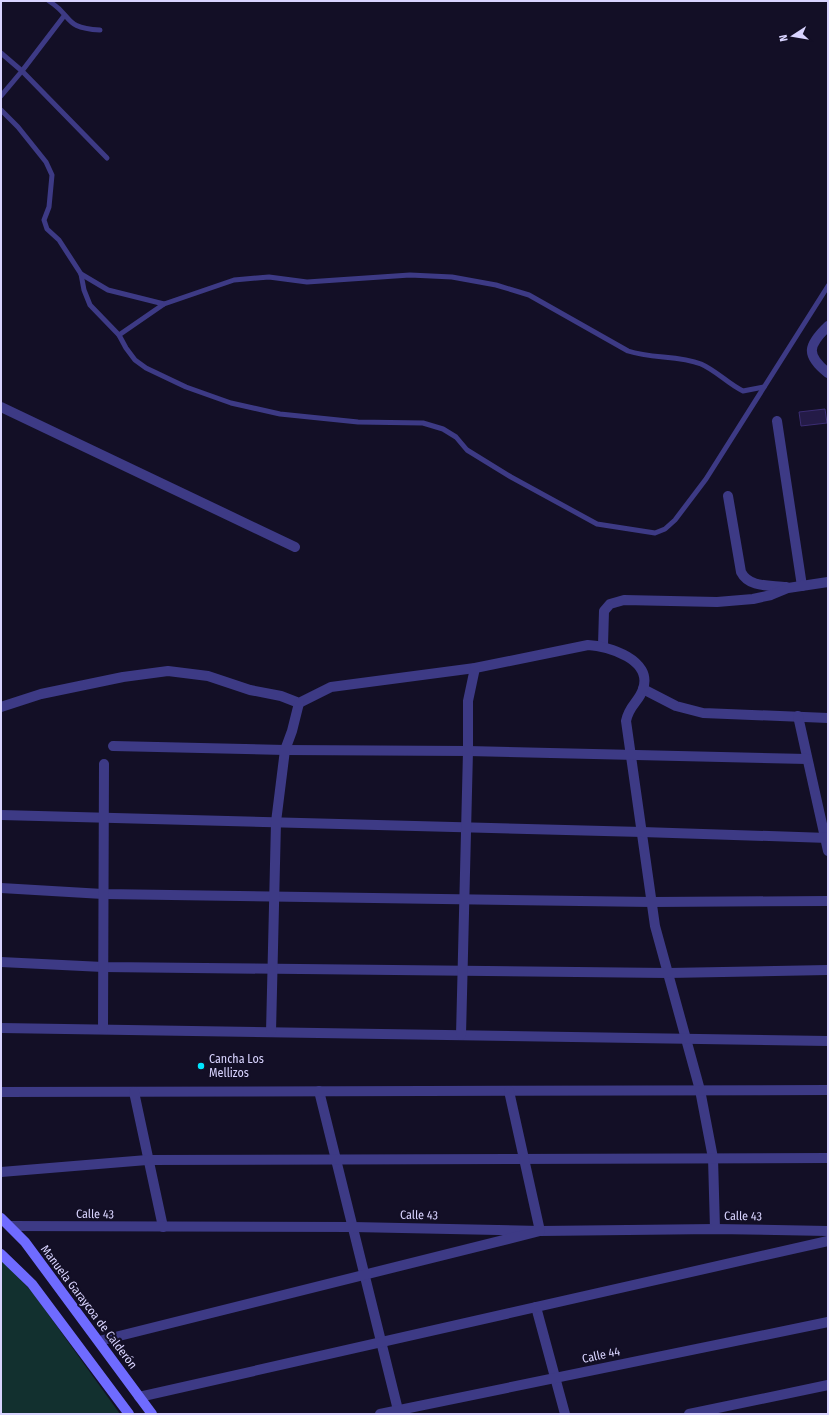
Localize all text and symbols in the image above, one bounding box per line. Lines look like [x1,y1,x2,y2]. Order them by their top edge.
north arrow [773,16,813,56]
text: N [777,33,791,43]
place label: Cancha Los Mellizos [209,1052,264,1080]
marker: Cancha Los Mellizos [196,1061,206,1071]
street label: Calle 43 [76,1207,114,1221]
street label: Calle 43 [400,1208,438,1222]
street label: Calle 43 [724,1209,762,1223]
street label: Manuela Garaycoa de Calderón [38,1242,140,1372]
street label: Calle 44 [581,1344,621,1366]

